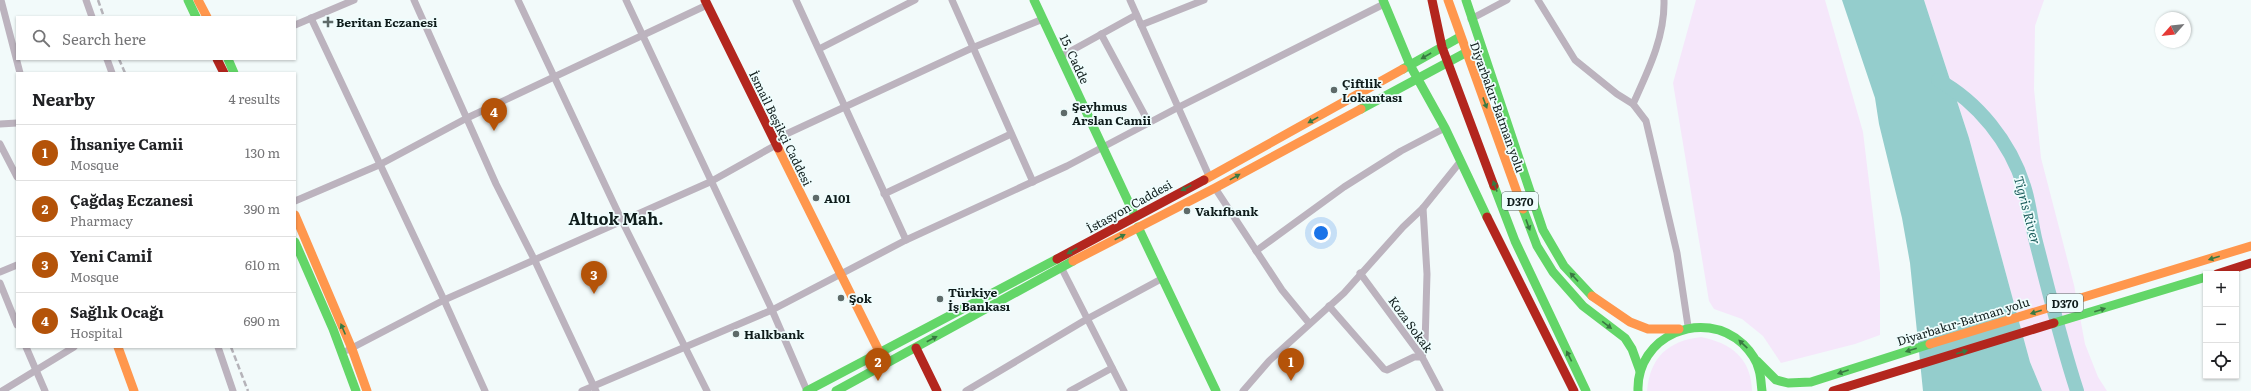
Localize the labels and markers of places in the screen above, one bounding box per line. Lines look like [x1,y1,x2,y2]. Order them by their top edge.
place label: Beritan Eczanesi [336,13,438,31]
marker: Beritan Eczanesi [323,17,333,27]
place label: Çiftlik Lokantası [1342,74,1403,106]
marker: Çiftlik Lokantası [1329,85,1339,95]
place label: Şeyhmus Arslan Camii [1072,97,1152,129]
pin: 4 [481,98,507,131]
marker: Şeyhmus Arslan Camii [1059,108,1069,118]
place label: A101 [824,189,850,207]
marker: A101 [811,193,821,203]
place label: Vakıfbank [1195,202,1259,220]
marker: Vakıfbank [1182,206,1192,216]
pin: 3 [581,261,607,294]
place label: Türkiye İş Bankası [948,283,1011,315]
place label: Şok [849,289,873,307]
marker: Şok [836,293,846,303]
marker: Türkiye İş Bankası [935,294,945,304]
place label: Halkbank [744,325,805,343]
marker: Halkbank [731,329,741,339]
pin: 2 [865,348,891,381]
pin: 1 [1278,348,1304,381]

